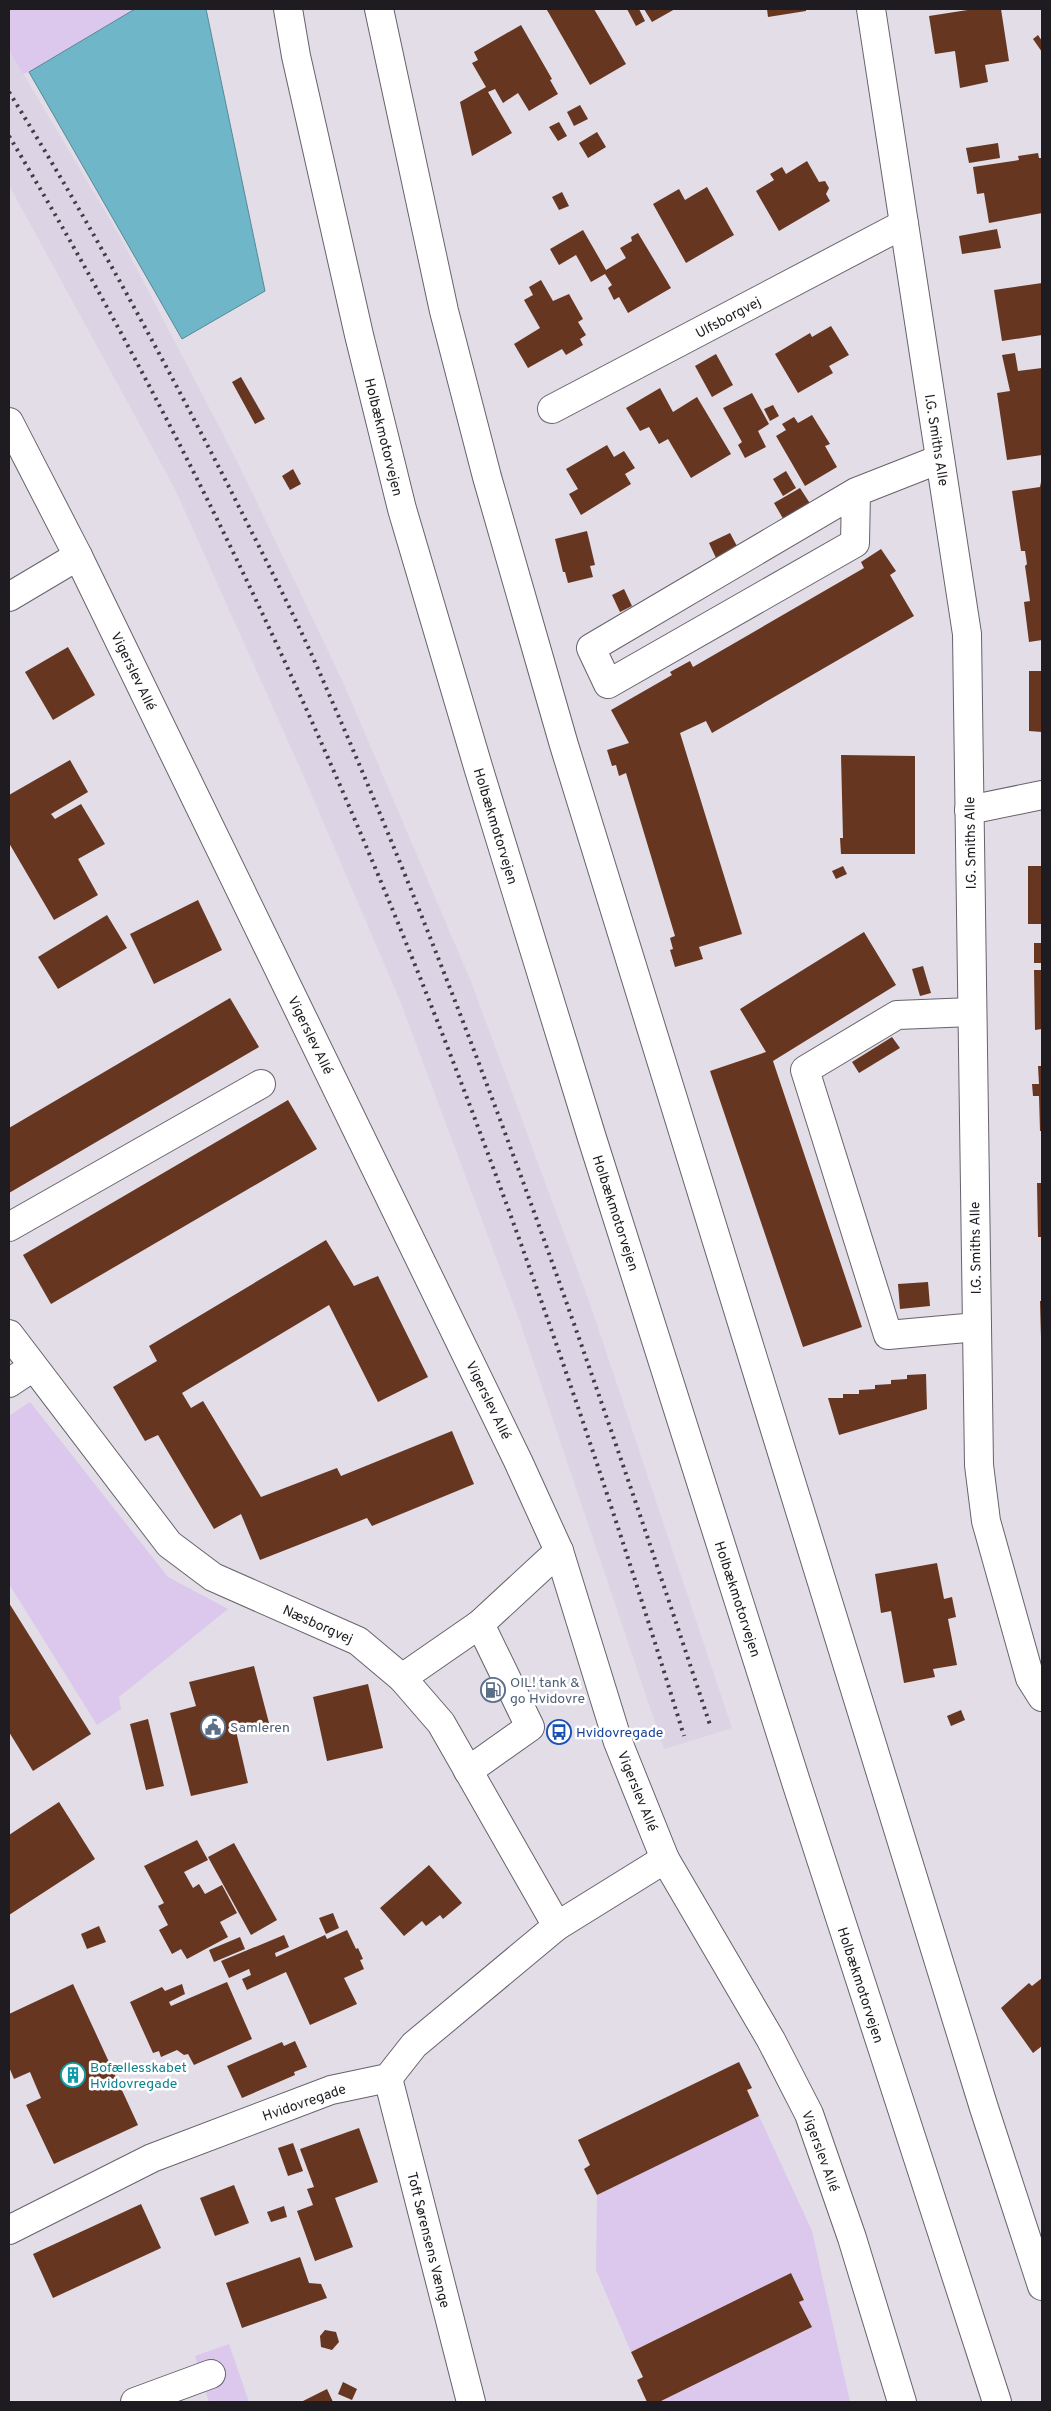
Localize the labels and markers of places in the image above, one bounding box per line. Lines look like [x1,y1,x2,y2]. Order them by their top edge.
place label: OIL! tank & go Hvidovre [510,1675,585,1708]
fuel station icon: OIL! tank & go Hvidovre [480,1677,506,1703]
public building icon: Samleren [200,1714,226,1740]
bus stop icon: Hvidovregade [546,1719,572,1745]
place label: Samleren [230,1720,290,1737]
place label: Hvidovregade [576,1725,663,1742]
place label: Bofællesskabet Hvidovregade [90,2060,187,2093]
building icon: Bofællesskabet Hvidovregade [60,2062,86,2088]

